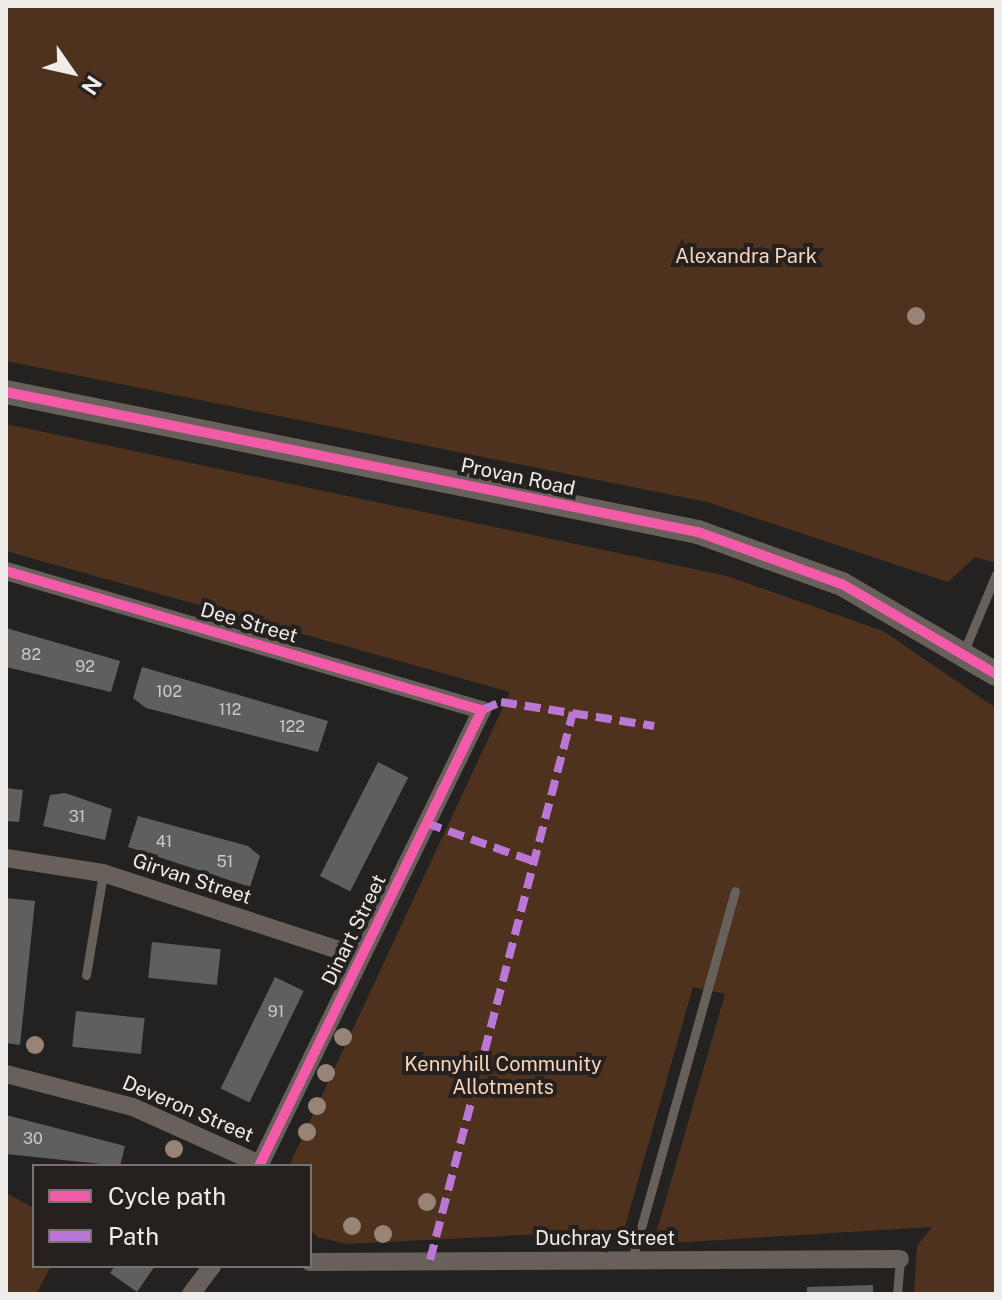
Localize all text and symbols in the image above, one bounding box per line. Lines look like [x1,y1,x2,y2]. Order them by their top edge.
north arrow [32,32,112,112]
text: N [76,71,107,100]
park label: Alexandra Park [675,244,817,268]
street label: Provan Road [459,453,577,501]
street label: Dee Street [198,598,300,648]
house number: 82 [21,645,41,665]
house number: 92 [75,657,95,677]
house number: 102 [156,682,182,702]
house number: 112 [219,700,241,720]
house number: 122 [279,717,305,737]
house number: 31 [69,807,85,827]
house number: 41 [156,832,172,852]
street label: Girvan Street [130,848,254,910]
house number: 51 [217,852,233,872]
street label: Dinart Street [317,871,391,989]
house number: 91 [268,1002,284,1022]
park label: Kennyhill Community Allotments [404,1053,602,1100]
street label: Deveron Street [119,1071,257,1147]
house number: 30 [23,1129,43,1149]
legend [32,1164,312,1268]
text: Cycle path [108,1182,226,1210]
text: Path [108,1222,159,1250]
street label: Duchray Street [535,1226,675,1250]

